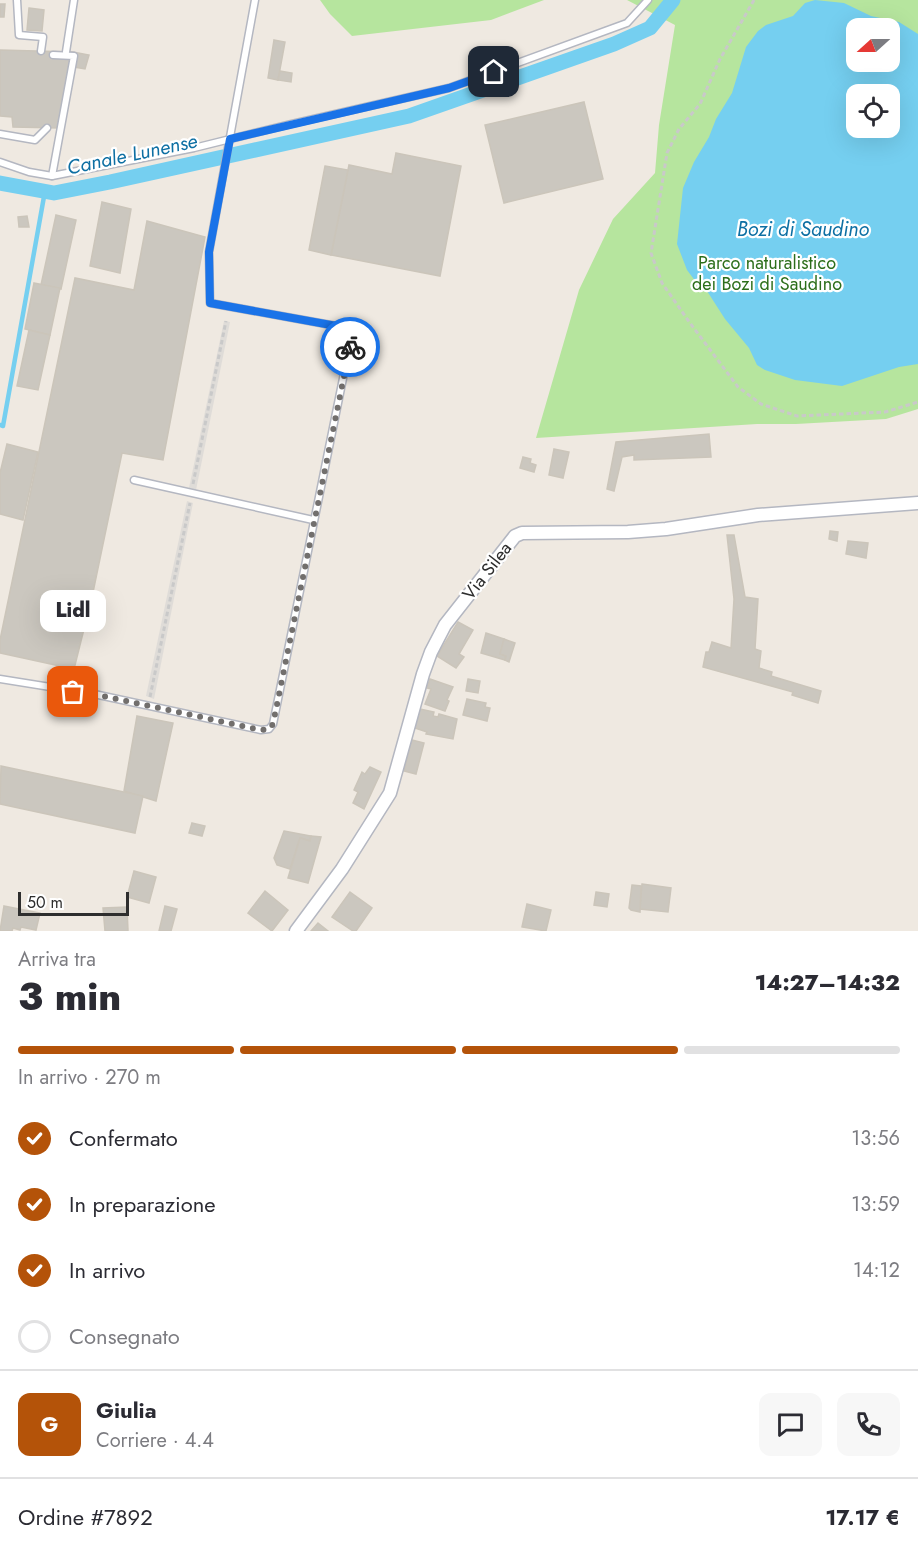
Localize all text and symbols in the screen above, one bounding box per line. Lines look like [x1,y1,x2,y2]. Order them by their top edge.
north arrow [846,18,900,72]
map controls [846,18,900,138]
pin [468,46,519,97]
icon: home [477,55,510,88]
button: locate [846,84,900,138]
water label: Canale Lunense [64,127,200,182]
water label: Bozi di Saudino [737,215,869,244]
park label: Parco naturalistico dei Bozi di Saudino [692,250,842,297]
courier [320,317,380,377]
icon: bike [334,331,367,364]
street label: Via Silea [456,537,518,605]
callout: Lidl [40,590,106,632]
text: Lidl [56,596,90,625]
pin [47,666,98,717]
icon: bag [56,675,89,708]
scale bar [18,889,129,917]
text: 50 m [27,891,63,914]
text: Arriva tra [18,945,96,974]
text: 14:27–14:32 [755,966,900,998]
text: 3 min [18,968,121,1025]
text: In arrivo · 270 m [18,1063,161,1092]
icon: check [18,1122,51,1155]
text: Confermato [69,1122,178,1154]
text: 13:56 [851,1124,900,1153]
icon: check [18,1188,51,1221]
text: In preparazione [69,1188,216,1220]
text: 13:59 [851,1190,900,1219]
icon: check [18,1254,51,1287]
text: In arrivo [69,1254,145,1286]
text: 14:12 [853,1256,900,1285]
text: Consegnato [69,1320,180,1352]
button: chat [759,1393,822,1456]
button: phone [837,1393,900,1456]
text: Giulia [96,1394,157,1426]
text: G [41,1408,58,1440]
text: Corriere · 4.4 [96,1426,214,1455]
text: Ordine #7892 [18,1501,153,1533]
text: 17.17 € [825,1501,900,1533]

